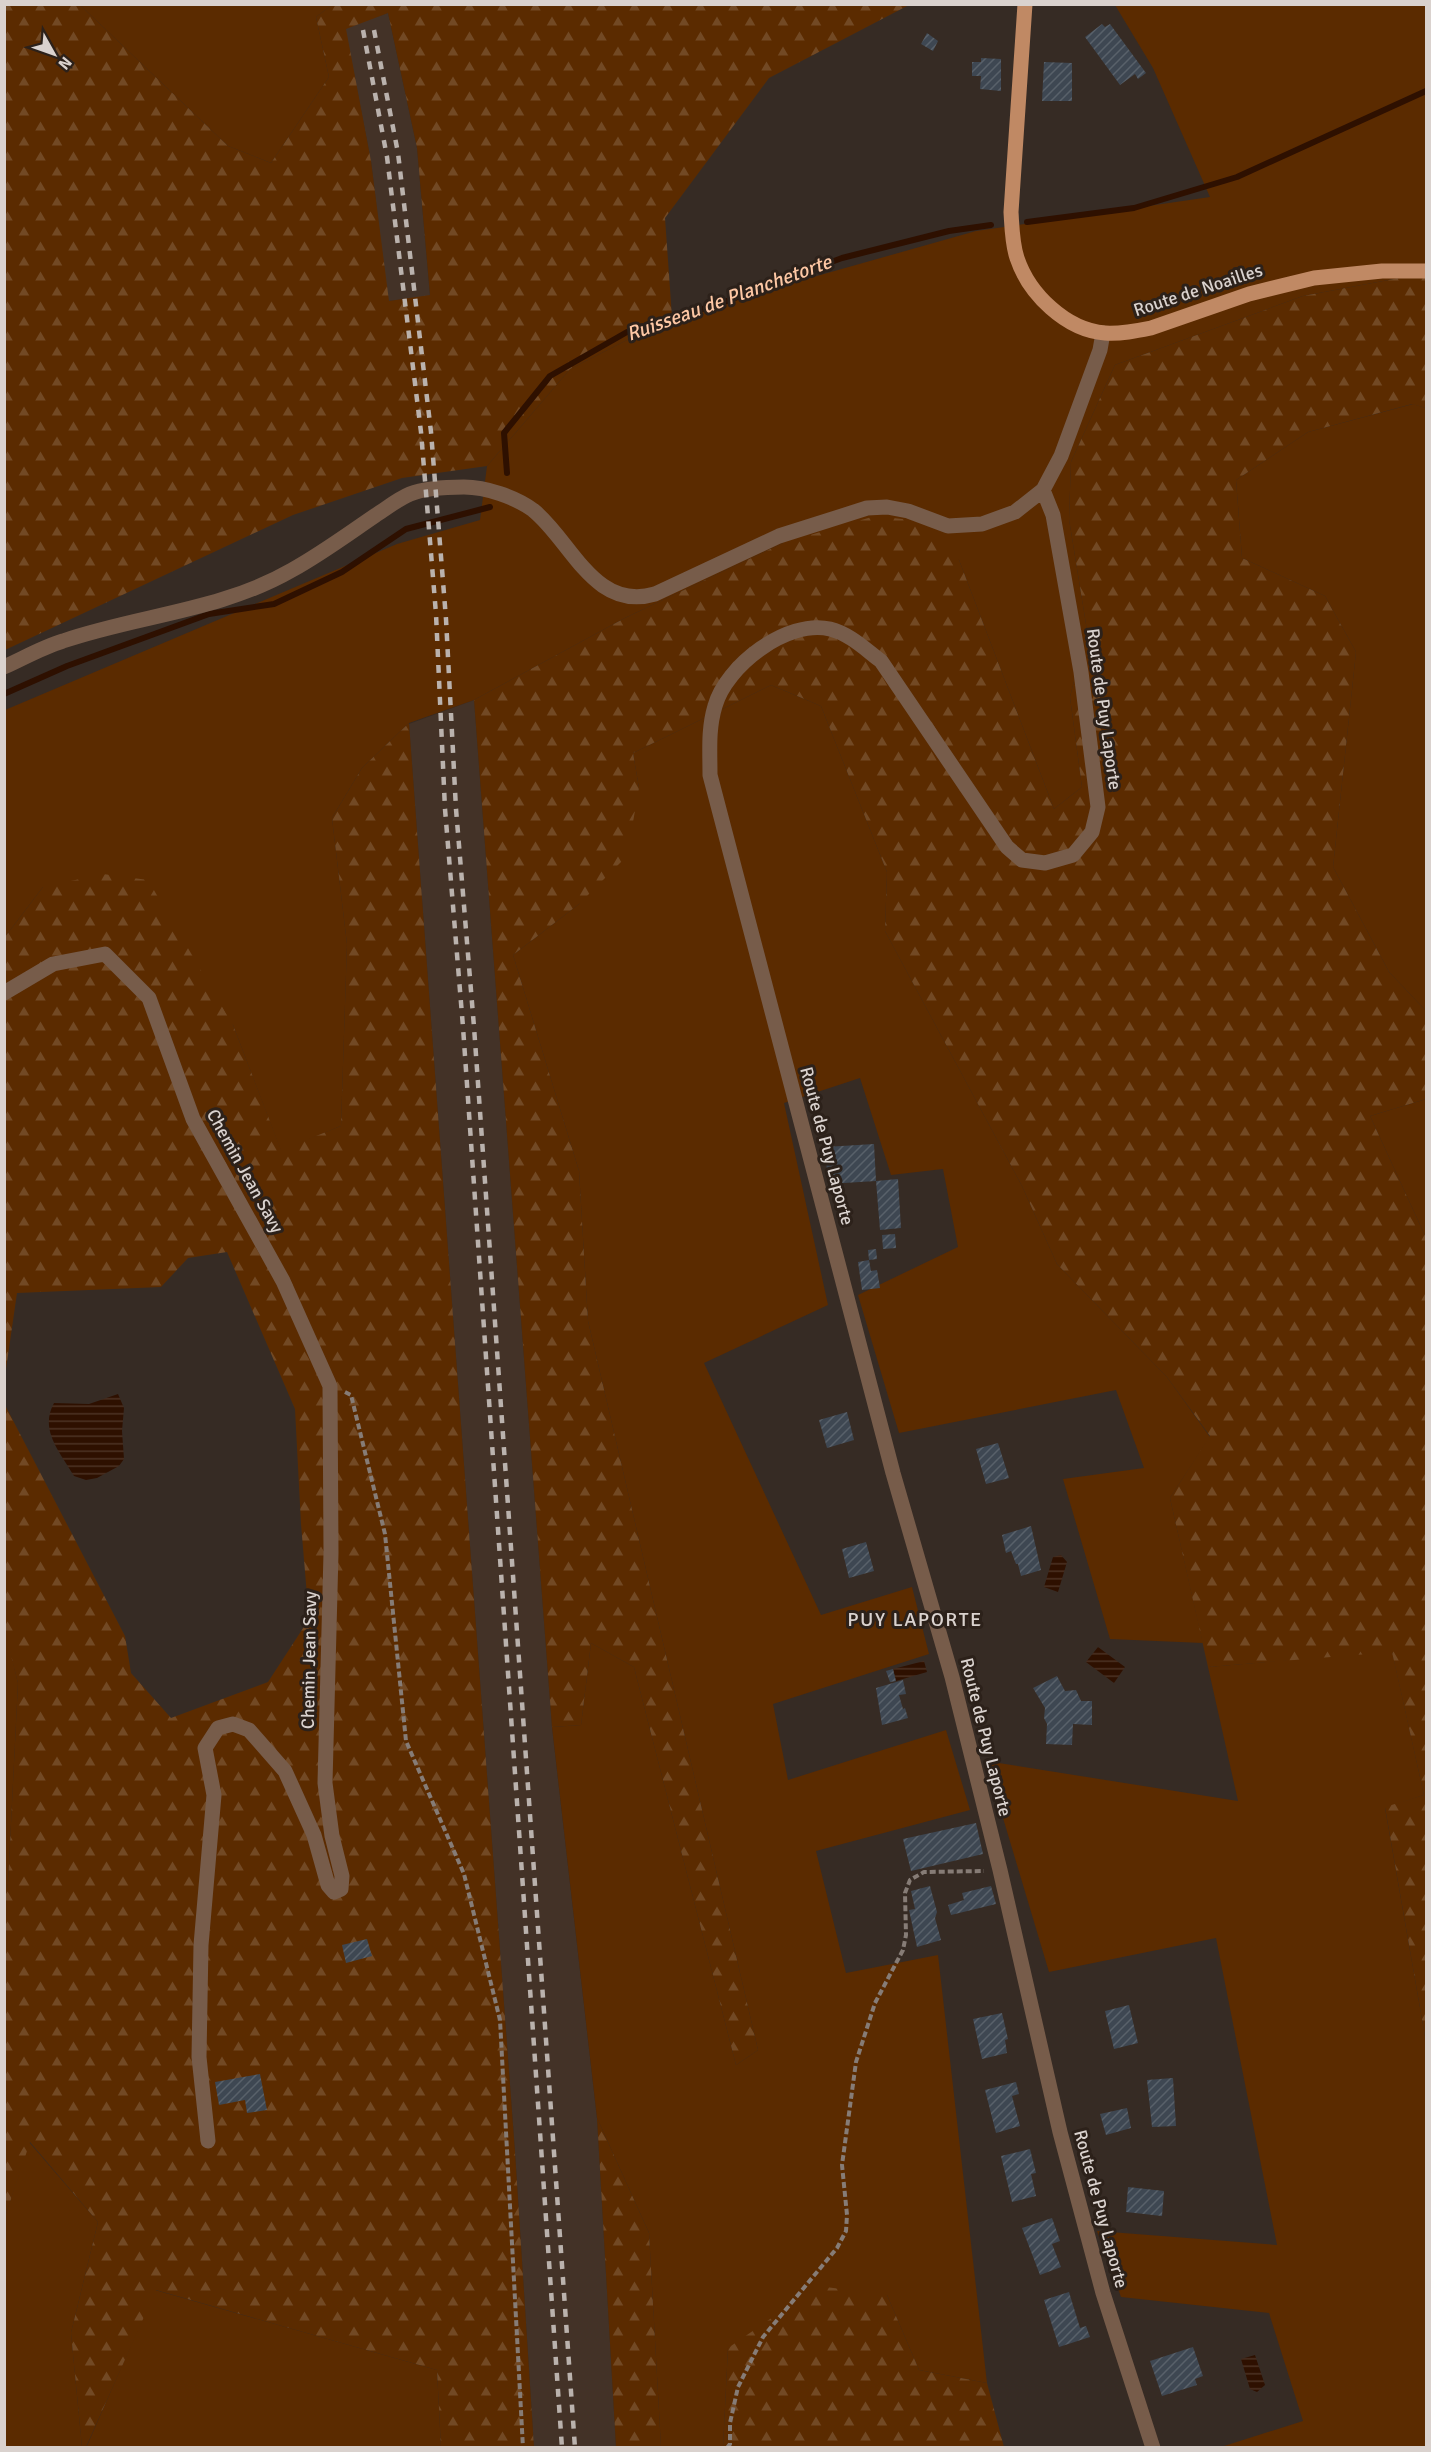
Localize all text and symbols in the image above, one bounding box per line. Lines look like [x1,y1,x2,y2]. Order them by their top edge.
north arrow [24,24,84,84]
text: N [53,52,76,74]
water label: Ruisseau de Planchetorte [623,249,836,347]
street label: Route de Noailles [1131,259,1265,321]
street label: Route de Puy Laporte [1082,627,1126,791]
street label: Route de Puy Laporte [795,1064,859,1228]
street label: Chemin Jean Savy [202,1105,288,1237]
street label: Chemin Jean Savy [297,1590,321,1729]
district label: PUY LAPORTE [847,1607,983,1632]
street label: Route de Puy Laporte [956,1655,1016,1819]
street label: Route de Puy Laporte [1069,2127,1133,2291]

